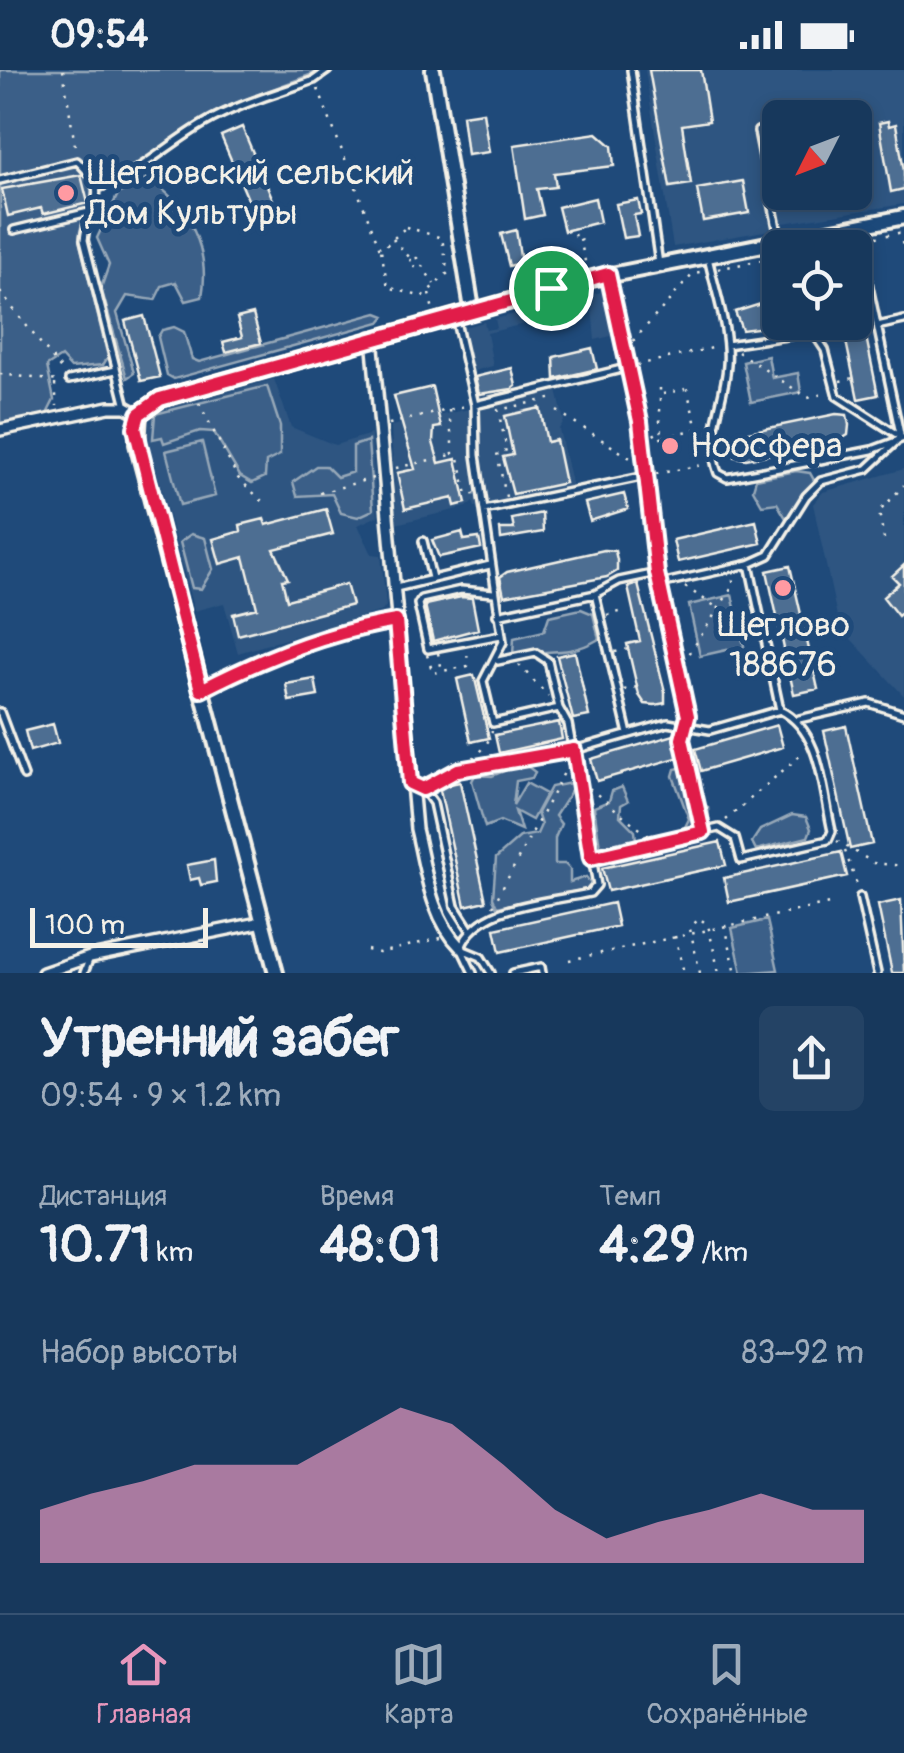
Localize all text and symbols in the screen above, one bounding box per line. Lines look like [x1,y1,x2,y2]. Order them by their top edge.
text: 09:54 [50,11,148,59]
north arrow [762,100,872,210]
map controls [762,100,872,340]
place label: Щегловский сельский Дом Культуры [84,151,414,235]
marker: Щегловский сельский Дом Культуры [55,182,77,204]
button: locate [762,230,872,340]
pin [509,246,594,331]
icon: arrive [524,261,579,316]
place label: Ноосфера [690,424,842,468]
marker: Ноосфера [659,435,681,457]
marker: Щеглово 188676 [772,577,794,599]
place label: Щеглово 188676 [716,603,850,687]
scale bar [30,903,208,948]
text: 100 m [45,908,125,943]
text: Утренний забег [40,1004,399,1073]
button: share [759,1006,864,1111]
text: 09:54 · 9 × 1.2 km [40,1076,281,1116]
text: Дистанция [40,1179,167,1214]
text: Время [320,1179,394,1214]
text: Темп [599,1179,661,1214]
text: 10.71 [40,1214,151,1277]
text: 48:01 [320,1214,441,1277]
text: 4:29 [599,1214,695,1277]
text: km [151,1235,193,1270]
text: /km [695,1235,748,1270]
text: Набор высоты [40,1333,238,1373]
text: 83–92 m [741,1333,864,1373]
tab: Главная [96,1637,191,1732]
tab: Карта [384,1637,454,1732]
tab: Сохранённые [646,1637,808,1732]

